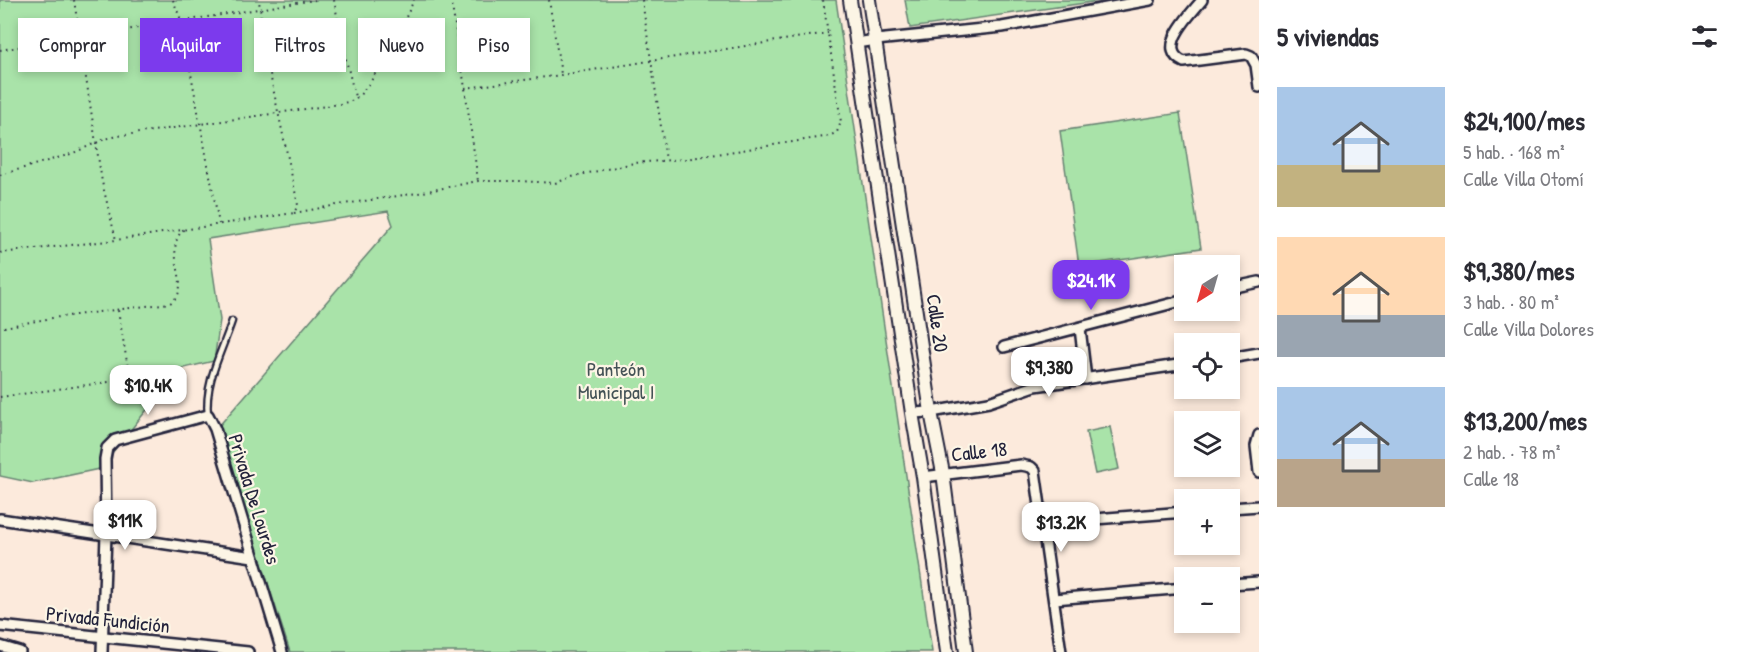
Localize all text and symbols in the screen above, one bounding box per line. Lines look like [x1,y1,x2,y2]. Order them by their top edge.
chip: Comprar [18,18,128,72]
chip: Alquilar [140,18,242,72]
chip: Filtros [254,18,346,72]
chip: Nuevo [358,18,445,72]
chip: Piso [457,18,530,72]
text: 5 viviendas [1277,19,1379,54]
icon: filters [1688,20,1721,53]
text: $24,100/mes [1463,103,1585,138]
icon: home [1325,111,1397,183]
text: 5 hab. · 168 m² [1463,138,1565,165]
text: Calle Villa Otomí [1463,165,1584,192]
text: $9,380/mes [1463,253,1575,288]
north arrow [1174,255,1240,321]
map controls [1174,255,1240,633]
pin: $24.1K [1042,260,1140,311]
icon: home [1325,261,1397,333]
text: $24.1K [1067,266,1116,293]
text: 3 hab. · 80 m² [1463,288,1559,315]
street label: Calle 20 [921,292,955,354]
text: Calle Villa Dolores [1463,315,1594,342]
button: locate [1174,333,1240,399]
pin: $9,380 [1000,347,1098,398]
text: $9,380 [1025,353,1073,380]
park label: Panteón Municipal I [578,355,654,405]
pin: $10.4K [99,365,197,416]
text: $10.4K [124,371,172,398]
text: $13,200/mes [1463,403,1587,438]
button: layers [1174,411,1240,477]
icon: home [1325,411,1397,483]
street label: Privada De Lourdes [222,431,288,568]
street label: Calle 18 [950,435,1008,467]
text: 2 hab. · 78 m² [1463,438,1560,465]
text: Calle 18 [1463,465,1519,492]
button: + [1174,489,1240,555]
pin: $11K [89,500,161,551]
pin: $13.2K [1012,502,1110,553]
text: $11K [107,506,143,533]
text: $13.2K [1036,508,1086,535]
button: − [1174,567,1240,633]
street label: Privada Fundición [45,599,171,639]

